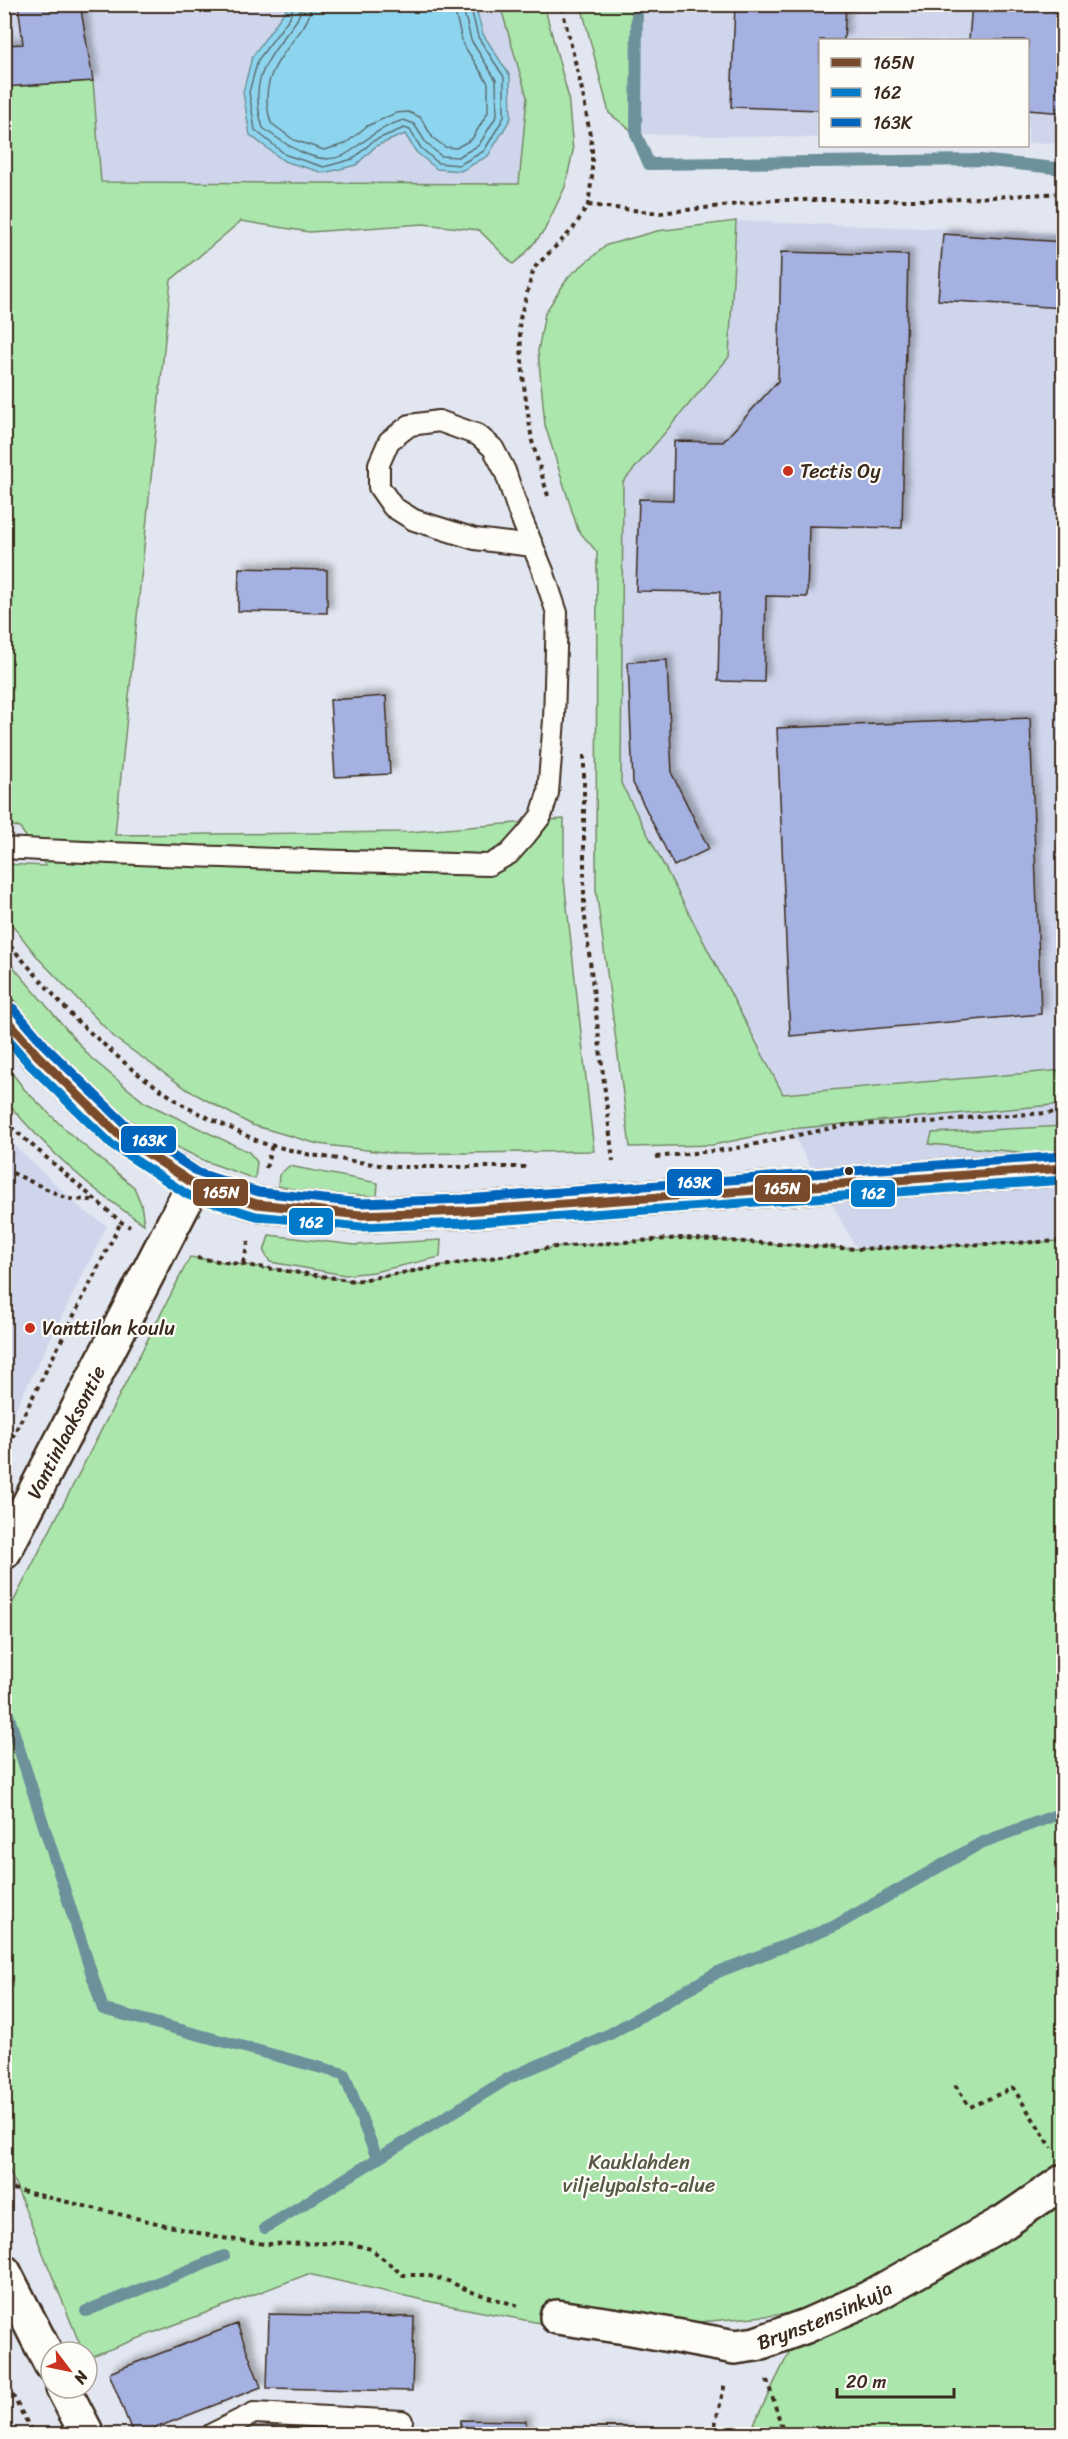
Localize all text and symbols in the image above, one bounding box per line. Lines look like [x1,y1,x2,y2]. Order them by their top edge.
legend [819,39,1029,147]
text: 165N [873,47,915,79]
text: 162 [873,77,901,109]
text: 163K [873,107,913,139]
place label: Tectis Oy [800,454,881,489]
marker: Tectis Oy [781,464,795,478]
line badge: 163K [120,1125,177,1154]
text: 163K [132,1126,168,1155]
unlabelled marker [843,1165,855,1177]
line badge: 163K [666,1168,723,1197]
text: 163K [677,1168,713,1197]
line badge: 165N [754,1174,811,1203]
text: 165N [764,1174,801,1203]
line badge: 165N [192,1178,249,1207]
text: 165N [203,1178,240,1207]
line badge: 162 [850,1179,896,1208]
text: 162 [860,1179,886,1208]
line badge: 162 [288,1207,334,1236]
text: 162 [298,1208,324,1237]
place label: Vanttilan koulu [42,1311,175,1346]
marker: Vanttilan koulu [23,1321,37,1335]
street label: Vantinlaaksontie [17,1359,115,1505]
park label: Kauklahden viljelypalsta-alue [563,2145,715,2203]
street label: Brynstensinkuja [752,2271,899,2360]
north arrow [39,2340,99,2400]
scale bar [837,2361,954,2399]
text: N [66,2364,97,2391]
text: 20 m [846,2366,886,2398]

